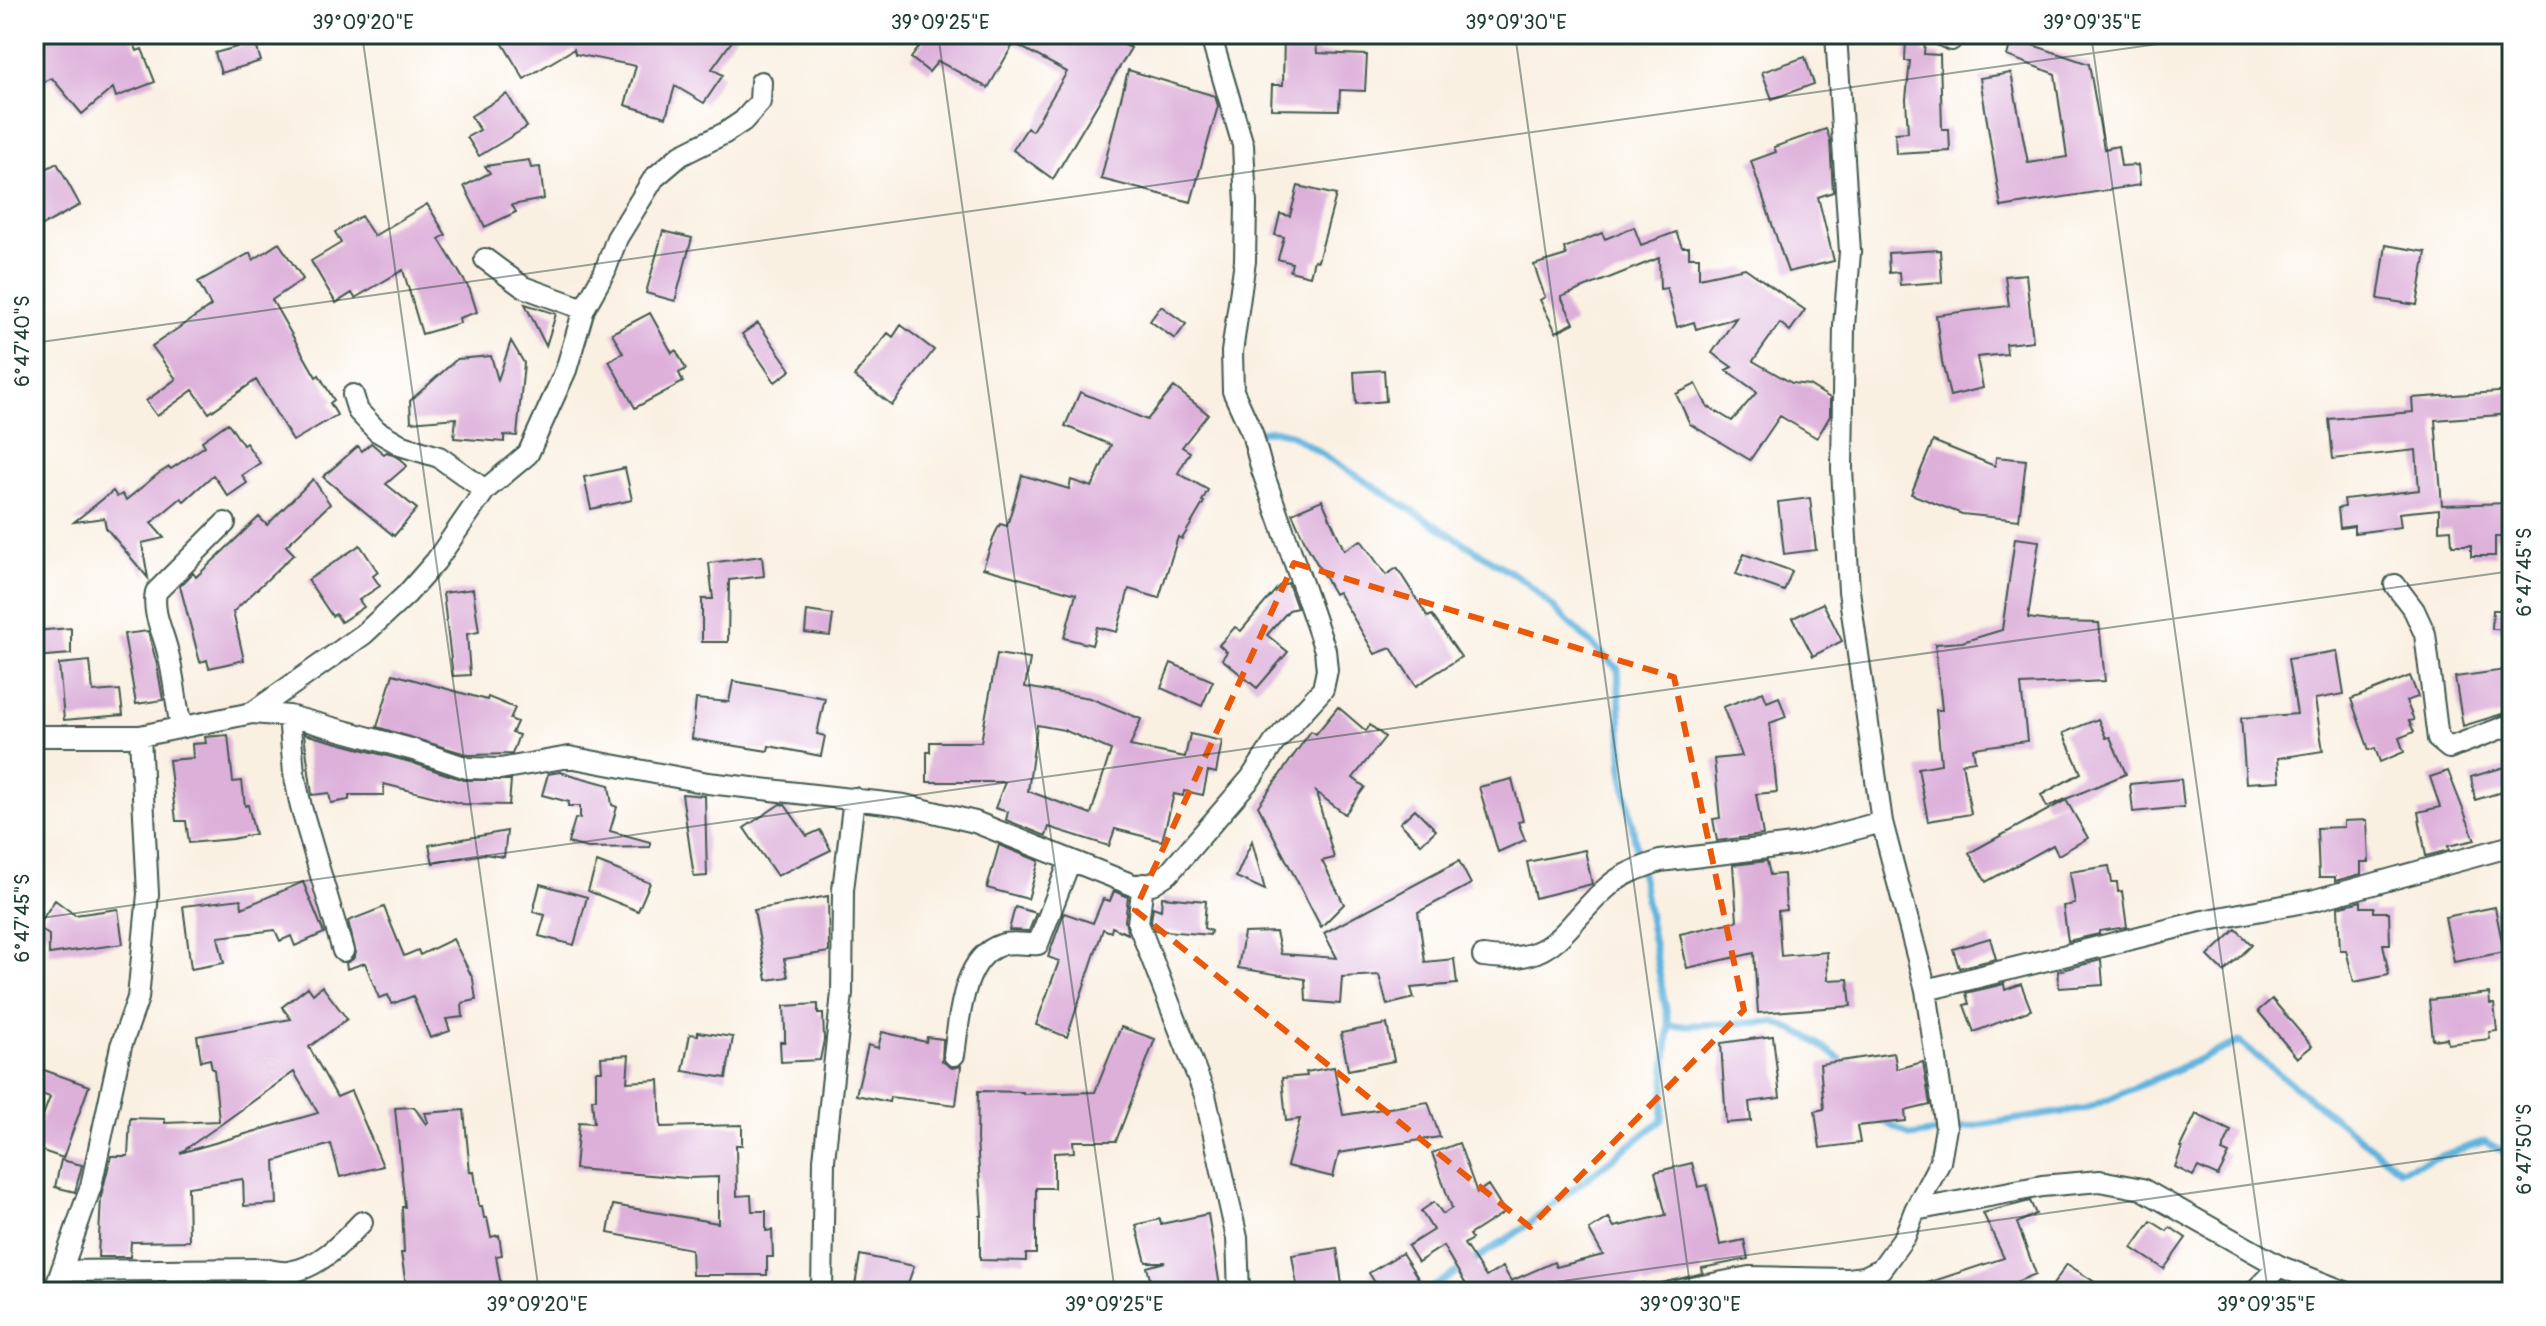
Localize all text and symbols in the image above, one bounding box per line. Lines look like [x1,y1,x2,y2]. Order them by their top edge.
text: 39°09'20"E [312,10,414,35]
text: 39°09'25"E [891,10,989,35]
text: 39°09'30"E [1465,10,1567,35]
text: 39°09'35"E [2043,10,2141,35]
text: 6°47'40"S [10,295,35,387]
text: 6°47'45"S [2512,528,2537,616]
text: 6°47'45"S [10,874,35,962]
text: 6°47'50"S [2512,1104,2537,1194]
text: 39°09'20"E [486,1292,588,1317]
text: 39°09'25"E [1065,1292,1163,1317]
text: 39°09'30"E [1639,1292,1741,1317]
text: 39°09'35"E [2217,1292,2315,1317]

